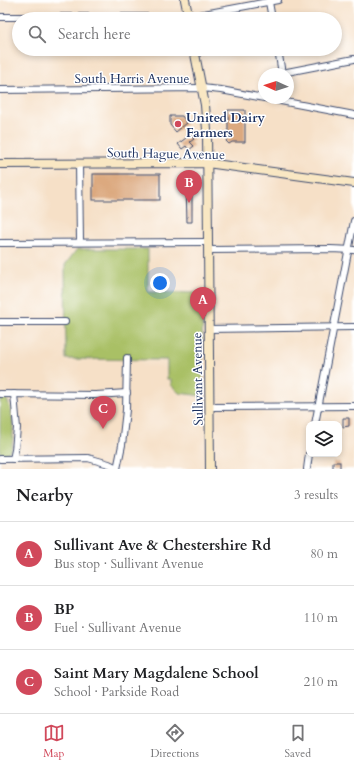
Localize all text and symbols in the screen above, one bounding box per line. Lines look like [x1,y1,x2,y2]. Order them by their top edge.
search box [12,12,342,56]
icon: search [26,23,48,45]
text: Search here [58,24,131,44]
north arrow [258,68,294,104]
street label: South Harris Avenue [74,70,190,88]
place label: United Dairy Farmers [186,109,265,142]
marker: United Dairy Farmers [173,119,183,129]
street label: South Hague Avenue [107,144,225,164]
pin: B [176,170,202,203]
your location [150,273,170,293]
pin: A [190,287,216,320]
street label: Sullivant Avenue [188,332,208,426]
pin: C [90,396,116,429]
map controls [306,421,342,457]
button: layers [306,421,342,457]
text: Nearby [16,484,73,507]
text: 3 results [294,486,338,504]
text: Sullivant Ave & Chestershire Rd [54,535,271,555]
text: A [24,545,34,563]
text: 80 m [310,545,338,563]
text: Bus stop · Sullivant Avenue [54,555,204,573]
text: BP [54,599,74,619]
text: B [24,609,34,627]
text: 110 m [304,609,338,627]
text: Fuel · Sullivant Avenue [54,619,181,637]
text: Saint Mary Magdalene School [54,663,259,683]
text: C [24,673,34,691]
text: 210 m [304,673,338,691]
text: School · Parkside Road [54,683,179,701]
tab: Map [43,722,65,761]
tab: Directions [150,722,199,761]
tab: Saved [285,722,311,761]

